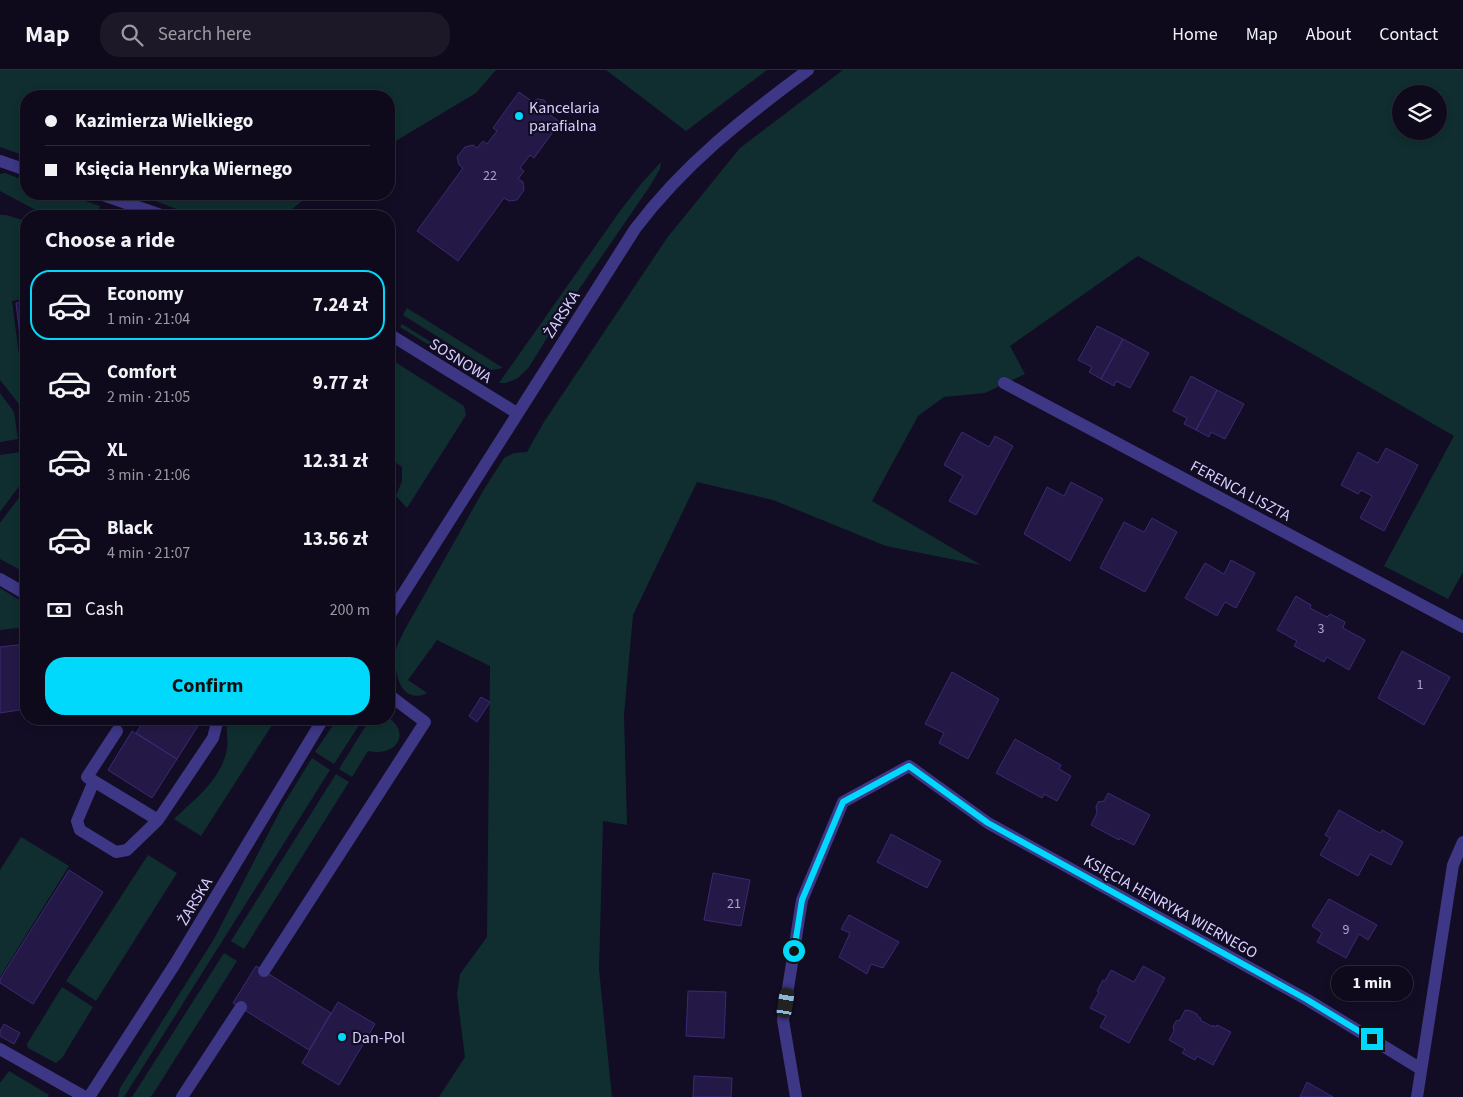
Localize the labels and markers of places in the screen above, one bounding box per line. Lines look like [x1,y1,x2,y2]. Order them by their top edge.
place label: Kancelaria parafialna [529,97,600,137]
marker: Kancelaria parafialna [513,110,525,122]
place label: Dan-Pol [352,1027,405,1049]
marker: Dan-Pol [336,1031,348,1043]

